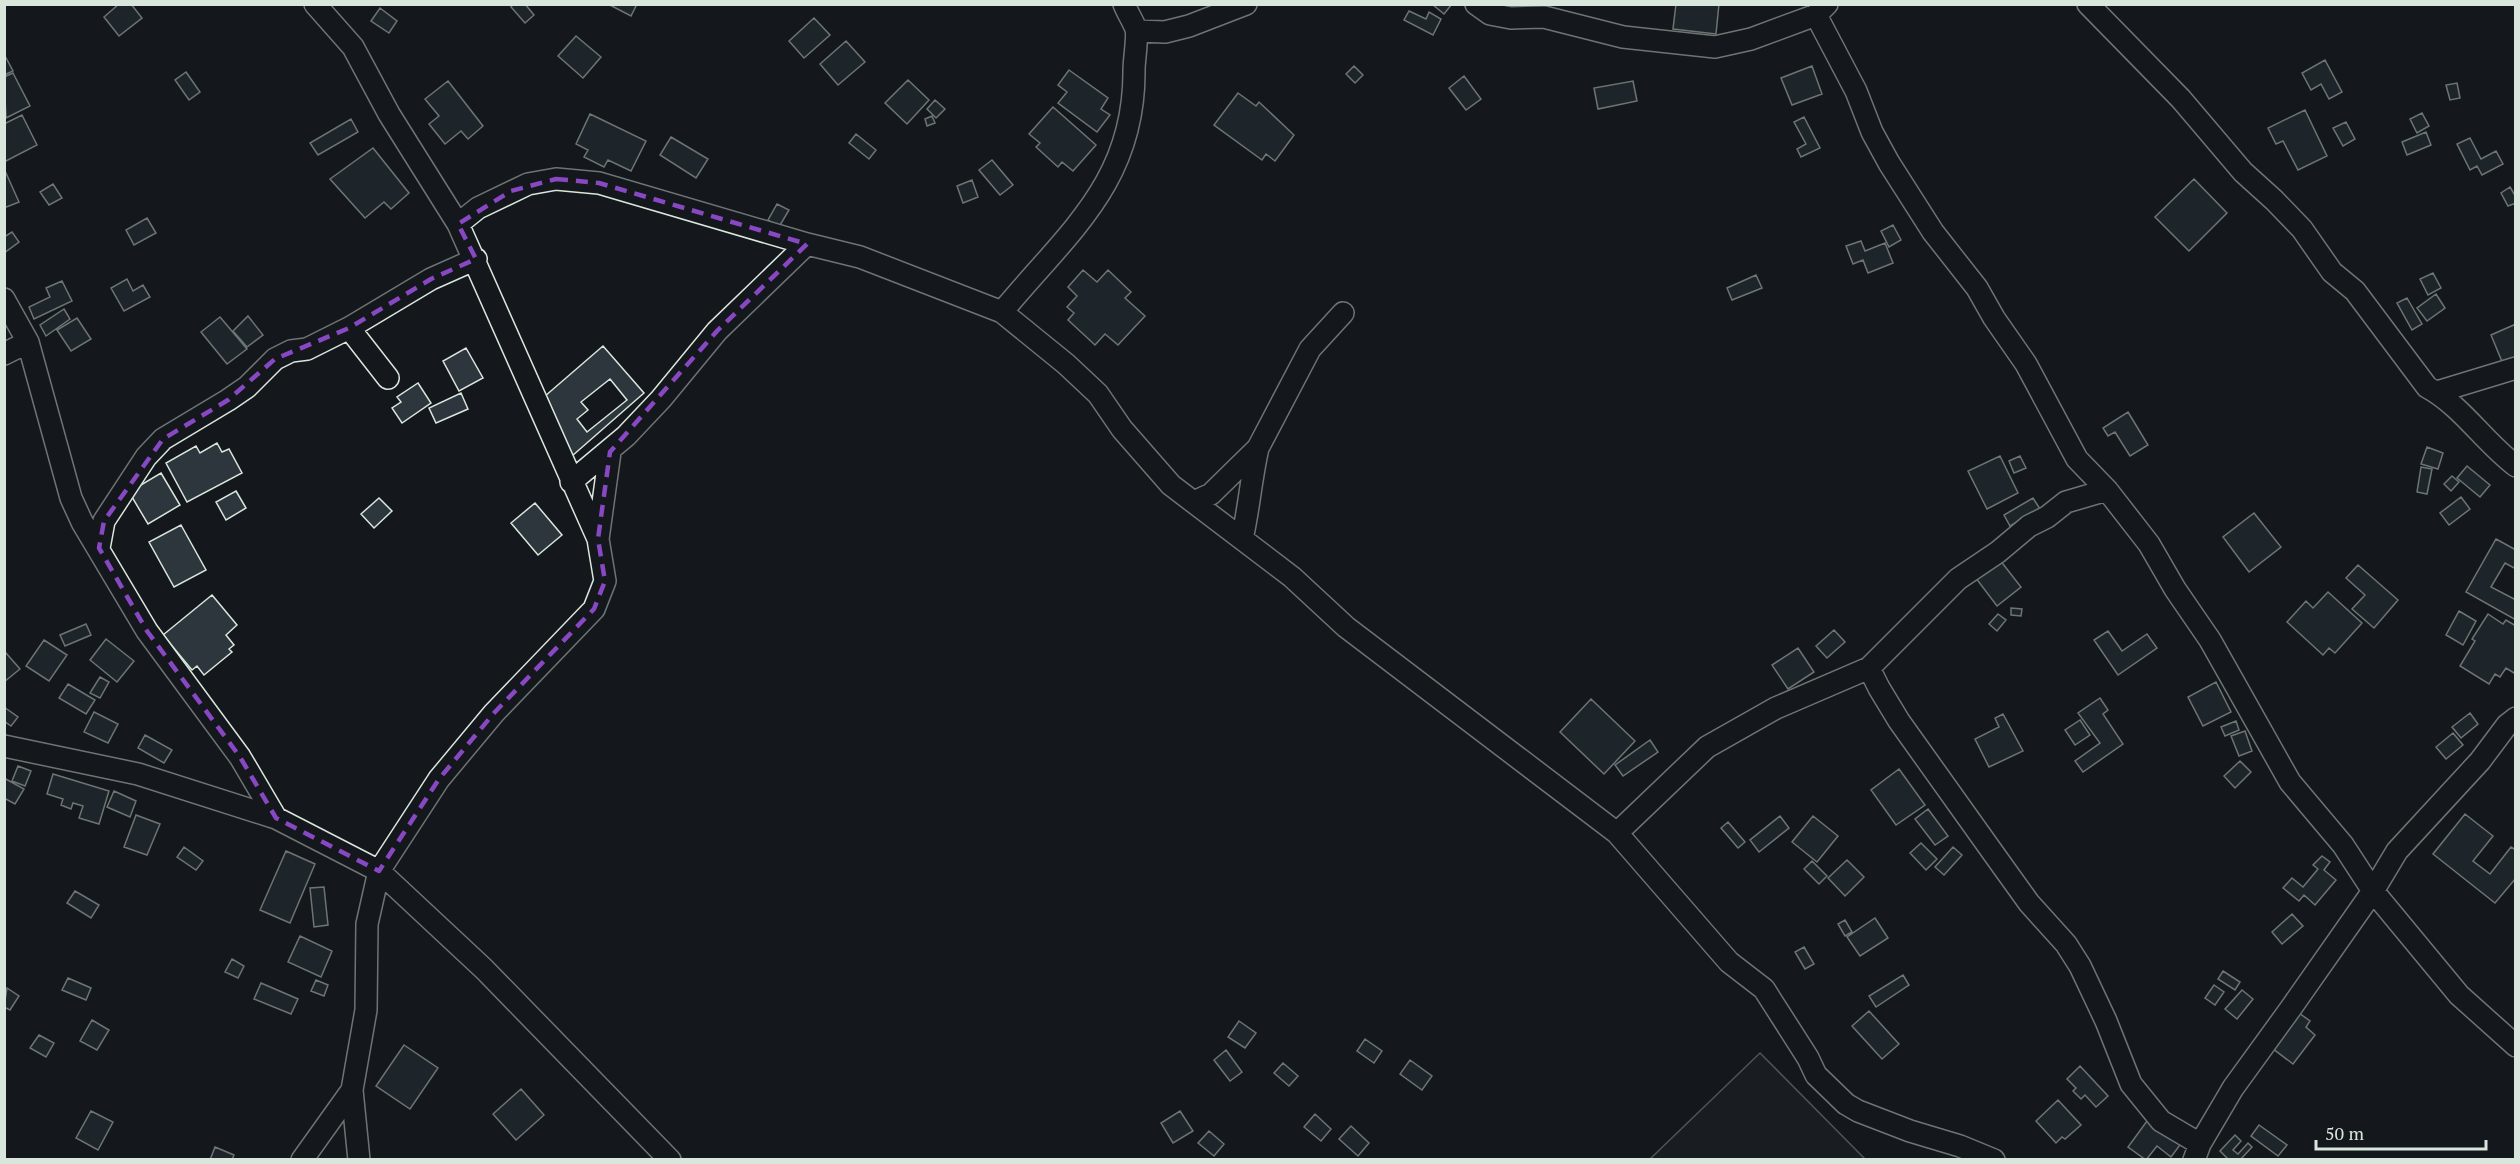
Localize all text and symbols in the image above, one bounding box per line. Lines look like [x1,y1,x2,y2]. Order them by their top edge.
scale bar [2316,1113,2486,1151]
text: 50 m [2325,1121,2365,1145]

